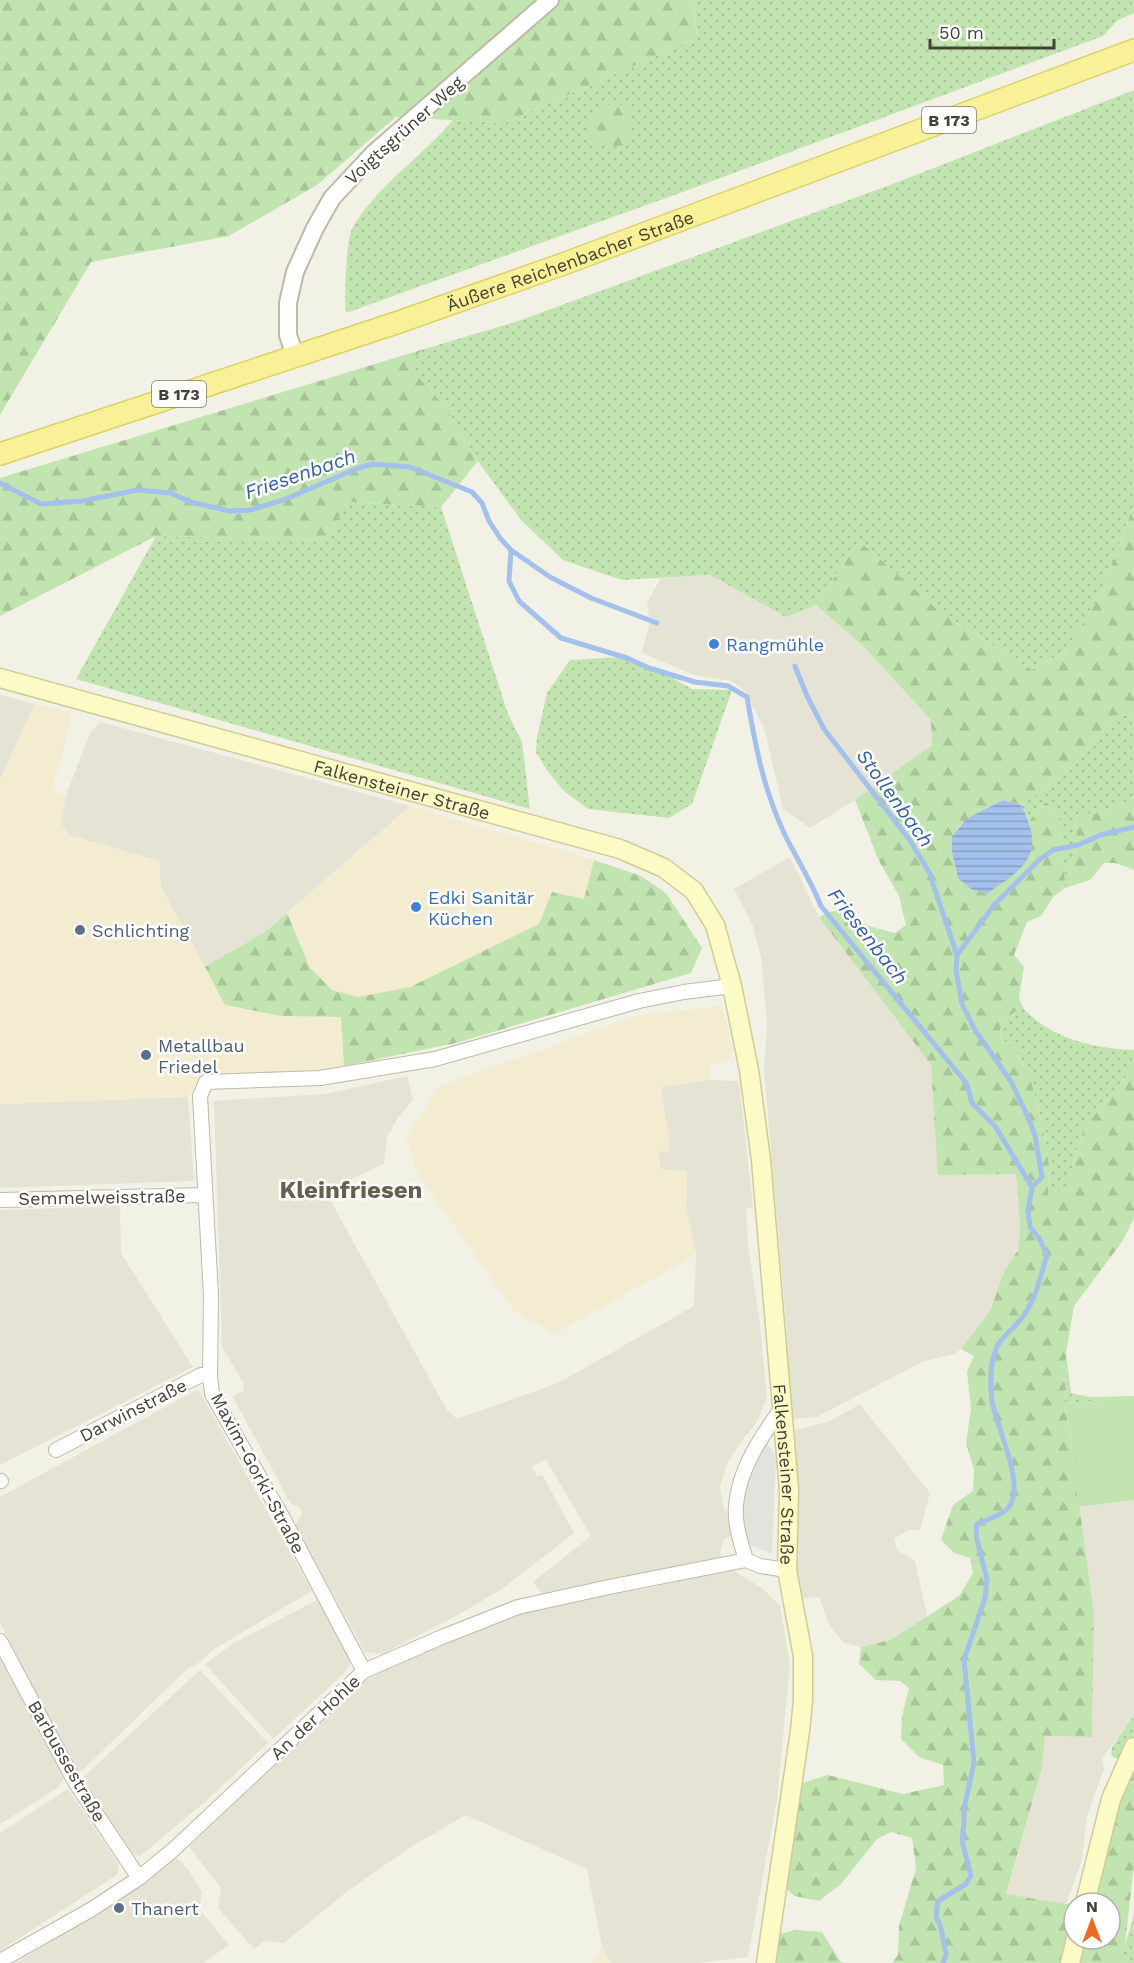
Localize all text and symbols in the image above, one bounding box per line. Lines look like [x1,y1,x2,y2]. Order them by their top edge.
scale bar [930,12,1054,50]
text: 50 m [939,22,984,43]
street label: Voigtsgrüner Weg [341,71,468,189]
road number: B 173 [922,107,976,133]
street label: Äußere Reichenbacher Straße [443,206,697,315]
road number: B 173 [152,381,206,407]
water label: Friesenbach [241,444,359,504]
place label: Rangmühle [726,634,824,655]
marker: Rangmühle [707,637,721,651]
water label: Stollenbach [851,744,939,852]
street label: Falkensteiner Straße [311,755,492,823]
water label: Friesenbach [823,883,913,989]
place label: Edki Sanitär Küchen [428,887,534,929]
marker: Edki Sanitär Küchen [409,900,423,914]
place label: Schlichting [92,920,190,941]
marker: Schlichting [73,923,87,937]
place label: Metallbau Friedel [158,1035,245,1077]
marker: Metallbau Friedel [139,1048,153,1062]
district label: Kleinfriesen [280,1176,422,1204]
street label: Semmelweisstraße [18,1185,186,1209]
street label: Darwinstraße [76,1374,190,1446]
street label: Falkensteiner Straße [770,1383,800,1565]
street label: Maxim-Gorki-Straße [207,1389,309,1557]
street label: An der Hohle [266,1670,364,1764]
street label: Barbussestraße [24,1696,110,1826]
north arrow [1062,1891,1122,1951]
text: N [1086,1897,1098,1916]
place label: Thanert [131,1898,199,1919]
marker: Thanert [112,1901,126,1915]

